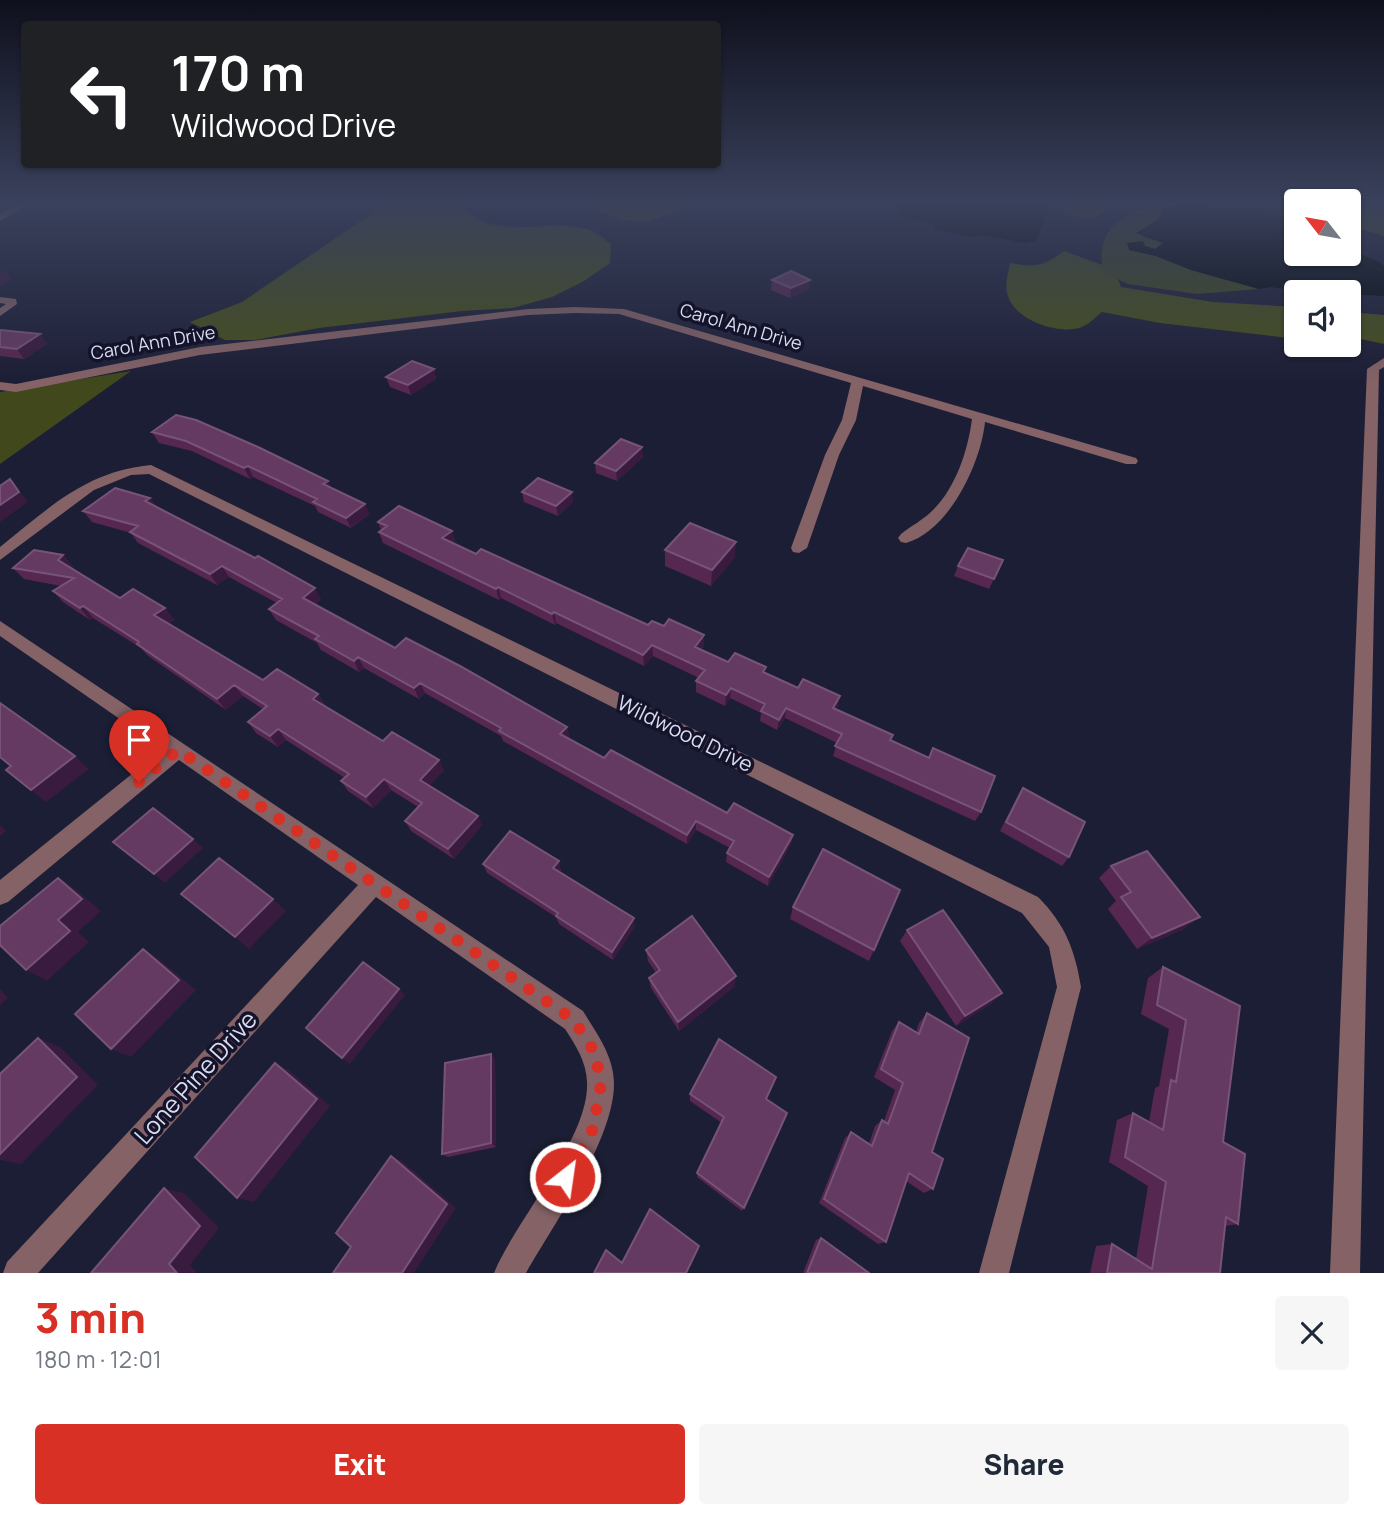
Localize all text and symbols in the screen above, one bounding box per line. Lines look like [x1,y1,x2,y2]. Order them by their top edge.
text: 170 m [171,39,305,106]
icon: left [56,49,147,140]
text: Wildwood Drive [171,103,396,147]
north arrow [1284,189,1362,266]
map controls [1284,189,1361,357]
button: sound [1284,280,1361,357]
street label: Carol Ann Drive [677,297,805,355]
street label: Carol Ann Drive [89,319,217,365]
street label: Wildwood Drive [613,688,758,778]
pin [109,710,169,782]
icon: arrive [120,721,158,759]
street label: Lone Pine Drive [126,1003,264,1151]
position arrow [528,1140,602,1214]
text: 3 min [35,1288,146,1346]
button: close [1275,1296,1349,1370]
text: 180 m · 12:01 [35,1343,162,1375]
button: Exit [35,1424,685,1504]
button: Share [699,1424,1349,1504]

